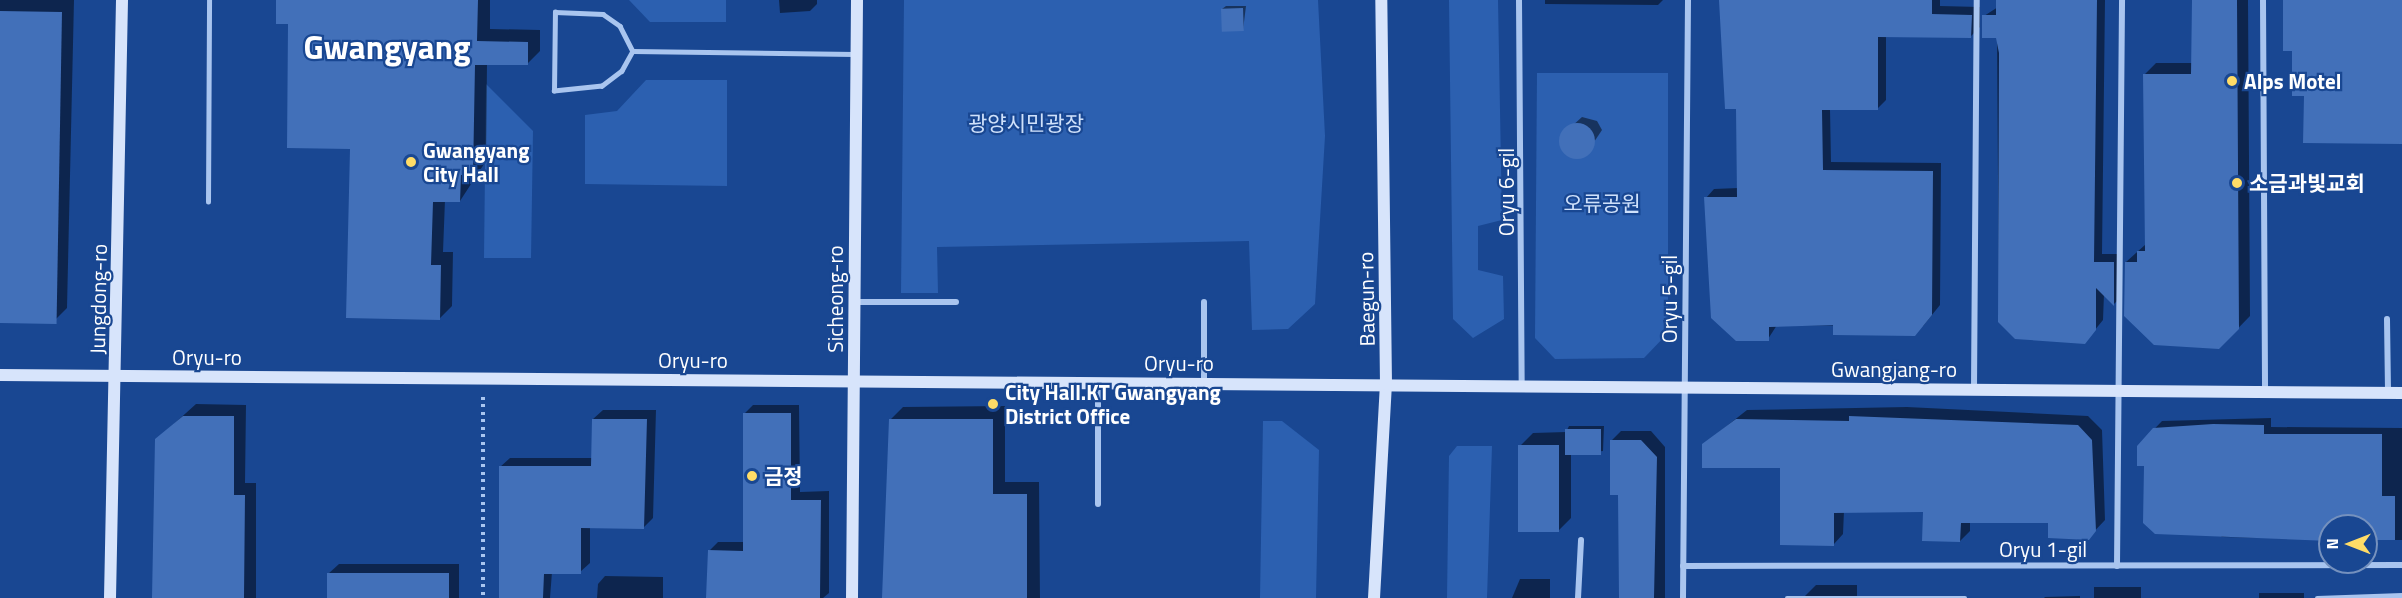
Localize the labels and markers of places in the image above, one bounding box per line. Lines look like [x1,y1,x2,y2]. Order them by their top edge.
place label: Alps Motel [2244,68,2341,94]
marker: Alps Motel [2225,74,2239,88]
place label: Gwangyang City Hall [423,137,529,187]
marker: Gwangyang City Hall [404,155,418,169]
place label: 소금과빛교회 [2249,170,2365,196]
marker: 소금과빛교회 [2230,176,2244,190]
place label: City Hall.KT Gwangyang District Office [1005,379,1221,429]
marker: City Hall.KT Gwangyang District Office [986,397,1000,411]
place label: 금정 [764,463,803,489]
marker: 금정 [745,469,759,483]

